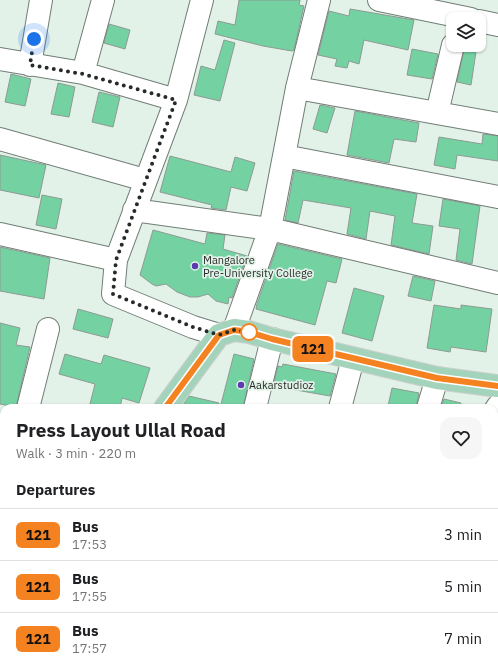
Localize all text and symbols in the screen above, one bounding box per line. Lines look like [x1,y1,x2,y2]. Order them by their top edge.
map controls [446,12,486,52]
button: layers [446,12,486,52]
your location [24,29,44,49]
place label: Mangalore Pre-University College [203,253,313,280]
marker: Mangalore Pre-University College [190,261,200,271]
unlabelled marker [240,323,258,341]
line badge: 121 [290,336,336,362]
text: 121 [300,340,326,358]
place label: Aakarstudioz [249,378,313,392]
marker: Aakarstudioz [236,380,246,390]
button: heart [440,417,482,459]
text: Press Layout Ullal Road [16,418,226,442]
text: Walk · 3 min · 220 m [16,445,136,462]
text: Departures [16,480,95,499]
text: Bus [72,517,99,536]
text: 3 min [444,525,482,544]
text: 121 [25,526,51,544]
text: 17:53 [72,536,107,553]
text: Bus [72,569,99,588]
text: 5 min [444,577,482,596]
text: 121 [25,578,51,596]
text: 17:55 [72,588,107,605]
text: Bus [72,621,99,640]
text: 7 min [444,629,482,648]
text: 121 [25,630,51,648]
text: 17:57 [72,640,107,657]

